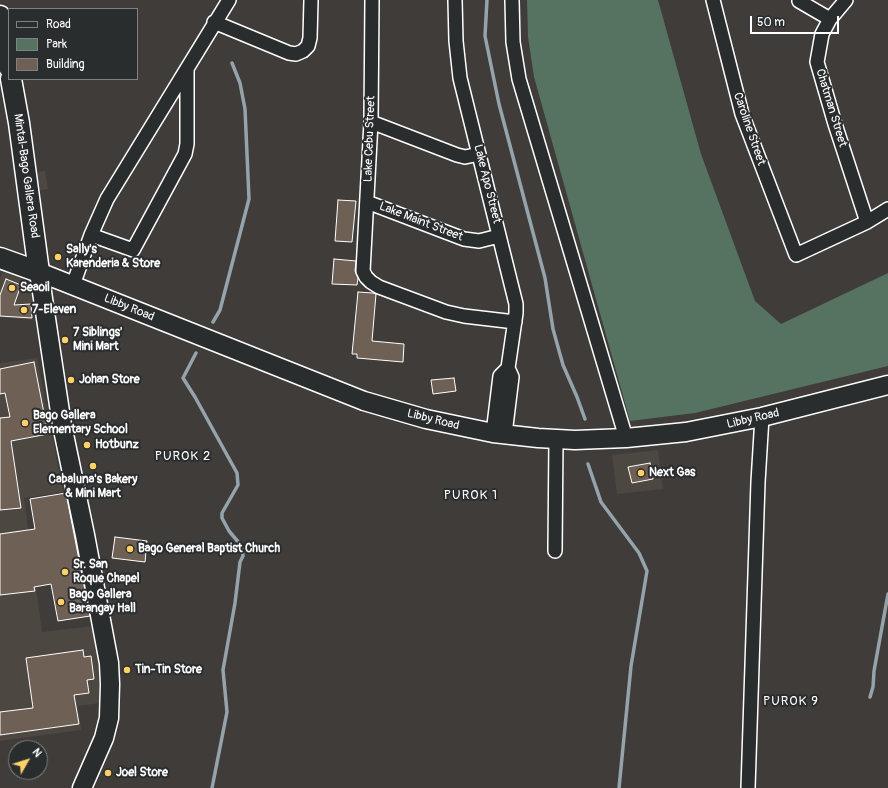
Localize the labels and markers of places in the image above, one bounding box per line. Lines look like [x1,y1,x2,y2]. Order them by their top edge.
place label: Sally's Karenderia & Store [66,243,160,271]
marker: Sally's Karenderia & Store [53,252,63,262]
place label: Seaoil [20,281,50,295]
marker: Seaoil [7,283,17,293]
place label: 7-Eleven [32,303,76,317]
marker: 7-Eleven [19,305,29,315]
place label: 7 Siblings' Mini Mart [73,326,122,354]
marker: 7 Siblings' Mini Mart [60,335,70,345]
place label: Johan Store [79,373,140,387]
marker: Johan Store [66,375,76,385]
place label: Bago Gallera Elementary School [33,409,128,437]
marker: Bago Gallera Elementary School [20,418,30,428]
place label: Hotbunz [95,438,139,452]
marker: Hotbunz [82,440,92,450]
marker: Cabaluna's Bakery & Mini Mart [88,461,98,471]
place label: Next Gas [649,466,695,480]
marker: Next Gas [636,468,646,478]
place label: Cabaluna's Bakery & Mini Mart [49,473,137,501]
place label: Bago General Baptist Church [138,542,280,556]
marker: Bago General Baptist Church [125,544,135,554]
place label: Sr. San Roque Chapel [73,558,140,586]
marker: Sr. San Roque Chapel [60,567,70,577]
place label: Bago Gallera Barangay Hall [69,588,136,616]
marker: Bago Gallera Barangay Hall [56,597,66,607]
place label: Tin-Tin Store [135,663,202,677]
marker: Tin-Tin Store [122,665,132,675]
place label: Joel Store [116,766,168,780]
marker: Joel Store [103,768,113,778]

